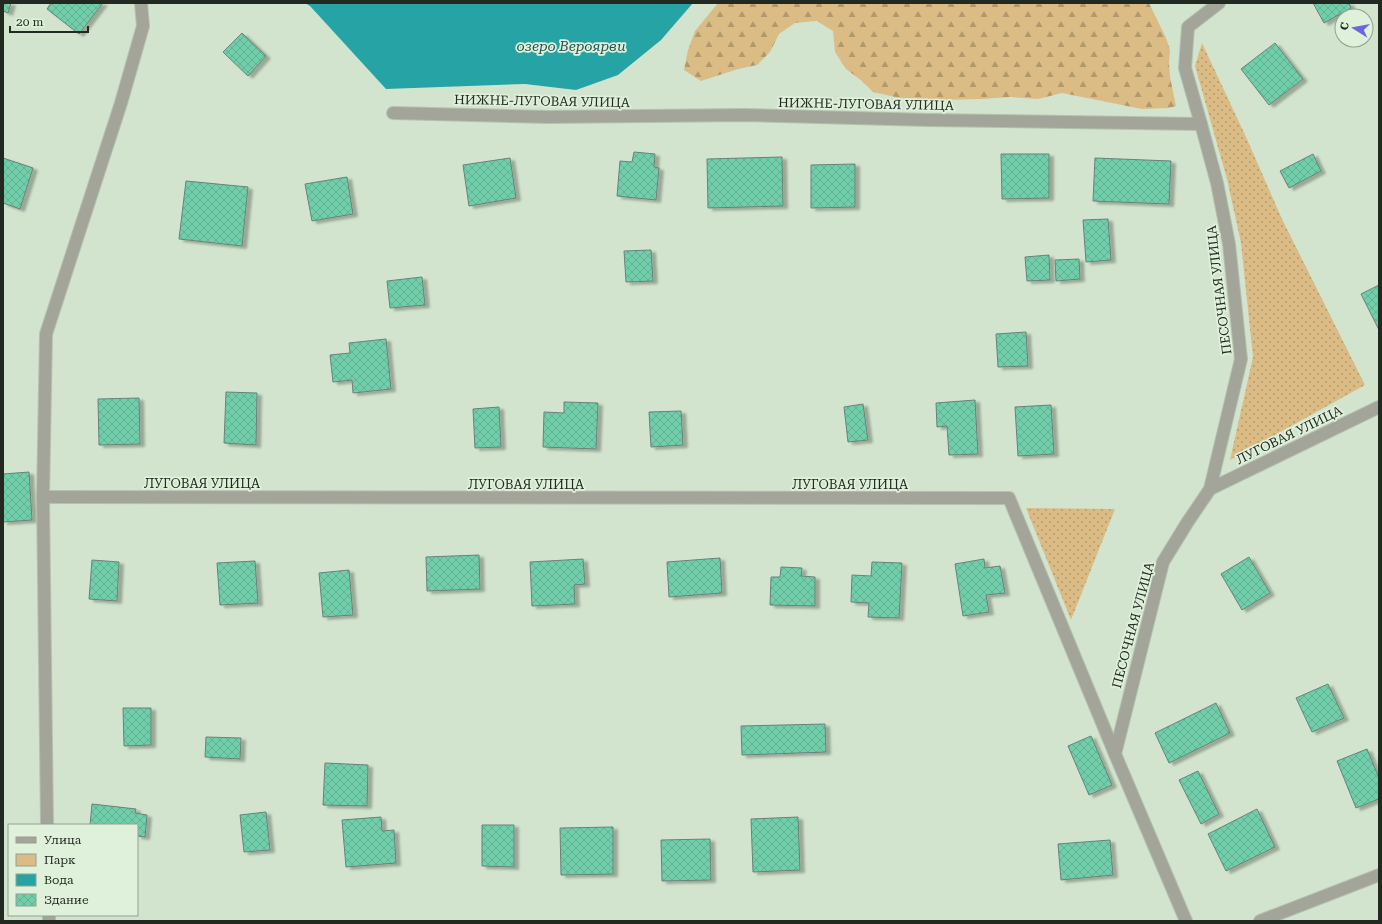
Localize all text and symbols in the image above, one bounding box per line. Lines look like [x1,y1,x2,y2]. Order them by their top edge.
scale bar [10,8,88,34]
north arrow [1334,8,1374,48]
text: 20 m [16,15,43,29]
text: С [1338,21,1352,31]
water label: озеро Вероярви [516,38,626,54]
street label: НИЖНЕ-ЛУГОВАЯ УЛИЦА [454,92,630,110]
street label: НИЖНЕ-ЛУГОВАЯ УЛИЦА [778,95,954,113]
street label: ПЕСОЧНАЯ УЛИЦА [1204,225,1234,355]
street label: ЛУГОВАЯ УЛИЦА [1233,403,1345,467]
street label: ЛУГОВАЯ УЛИЦА [144,476,260,491]
street label: ЛУГОВАЯ УЛИЦА [468,477,584,492]
street label: ЛУГОВАЯ УЛИЦА [792,477,908,492]
street label: ПЕСОЧНАЯ УЛИЦА [1109,560,1157,690]
legend [8,824,138,916]
text: Улица [44,833,82,847]
text: Парк [44,853,76,867]
text: Вода [44,873,74,887]
text: Здание [44,893,89,907]

